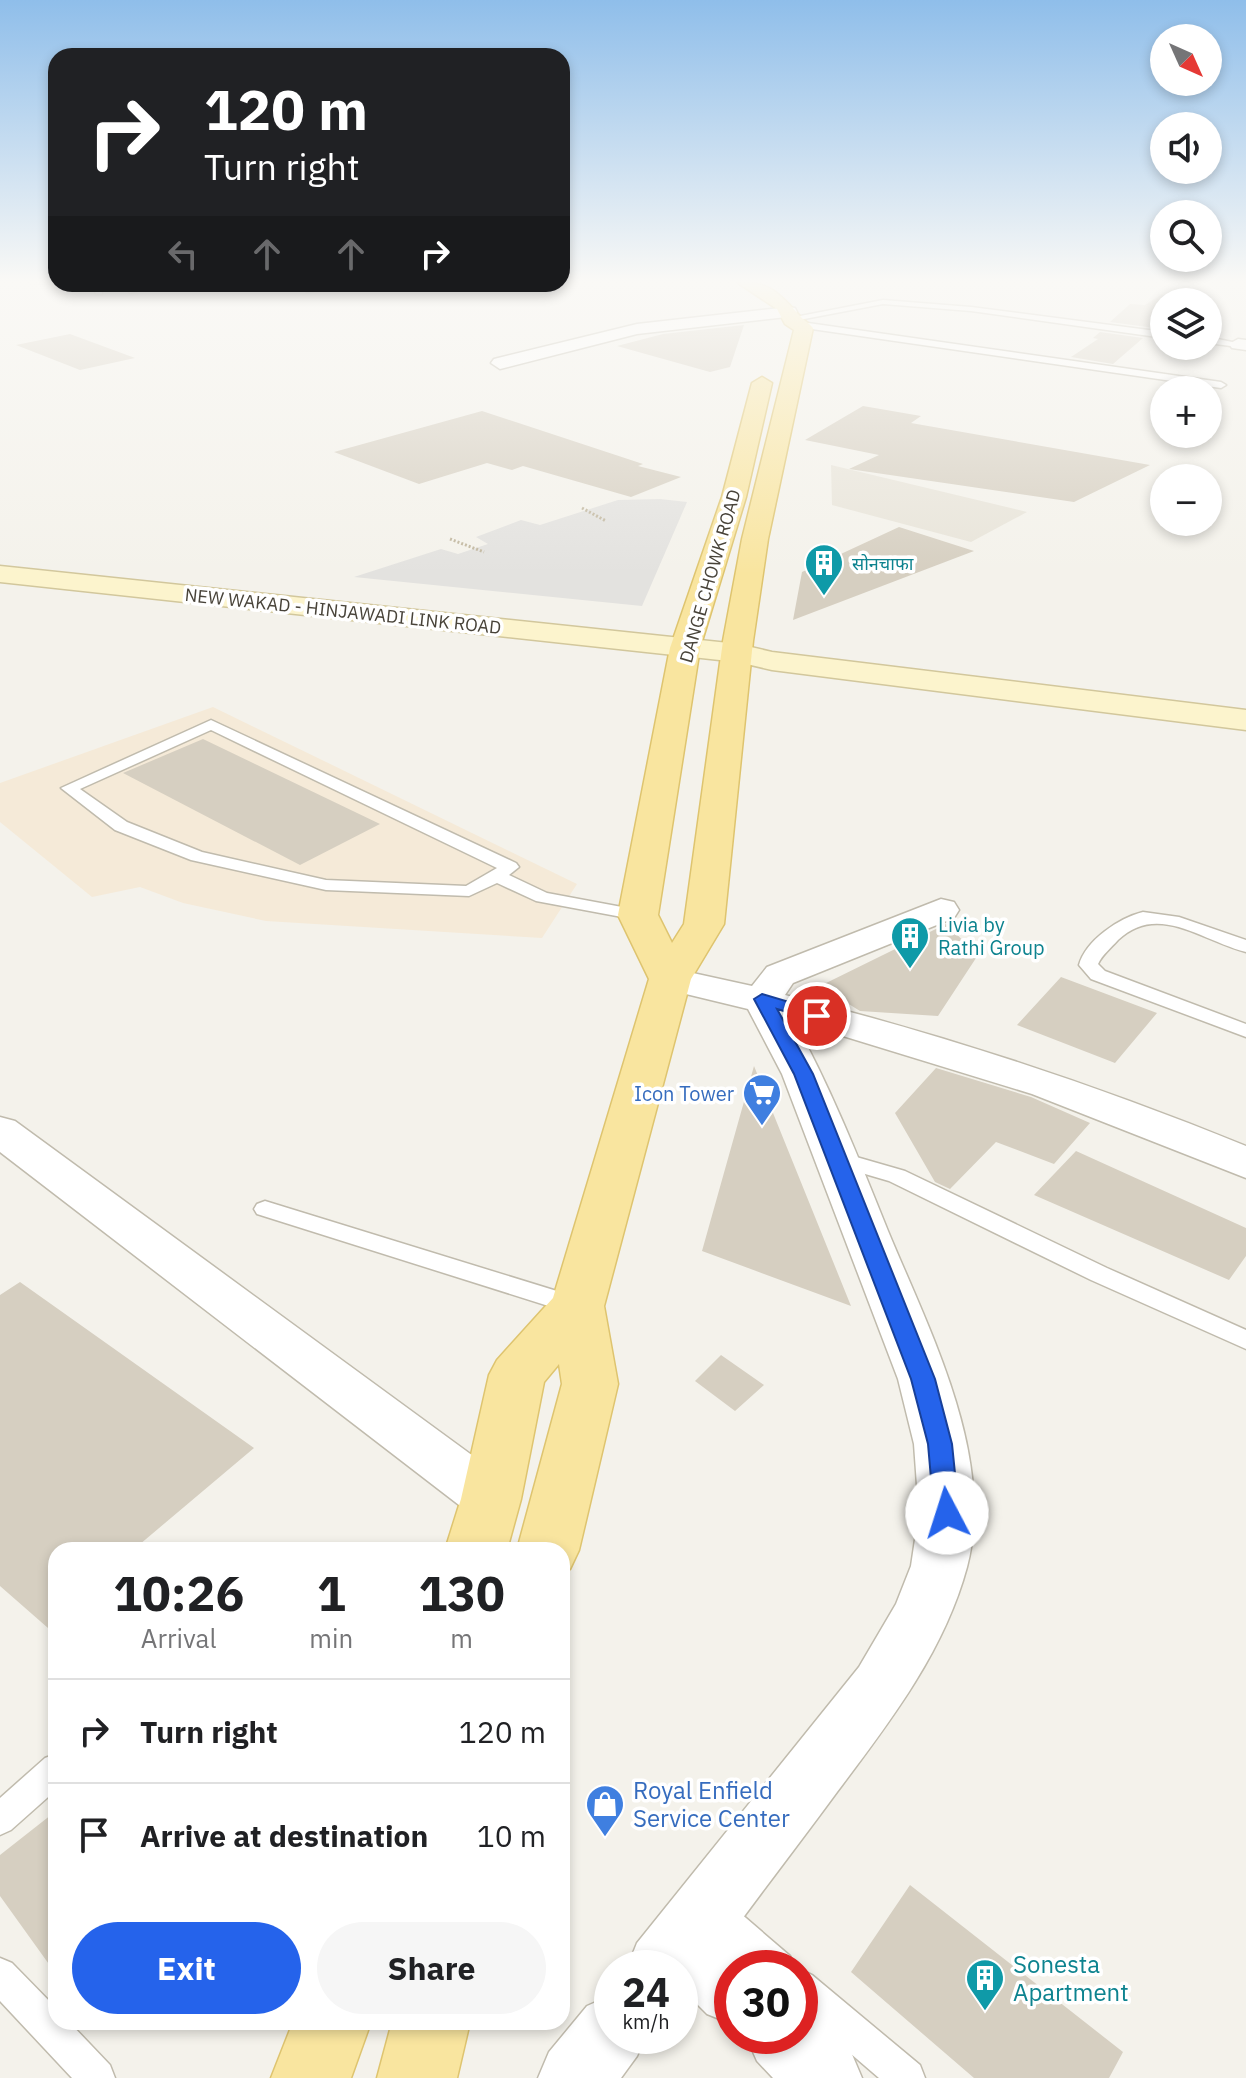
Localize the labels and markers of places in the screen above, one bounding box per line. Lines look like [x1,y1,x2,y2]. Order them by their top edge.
building icon: सोनचाफा [803,542,845,597]
place label: सोनचाफा [852,552,914,575]
place label: Livia by Rathi Group [938,911,1045,961]
building icon: Livia by Rathi Group [889,915,931,970]
pin [783,982,851,1050]
supermarket icon: Icon Tower [741,1072,783,1127]
place label: Icon Tower [634,1080,734,1107]
place label: Royal Enfield Service Center [633,1774,790,1834]
shop icon: Royal Enfield Service Center [584,1783,626,1838]
place label: Sonesta Apartment [1013,1948,1129,2008]
building icon: Sonesta Apartment [964,1957,1006,2012]

